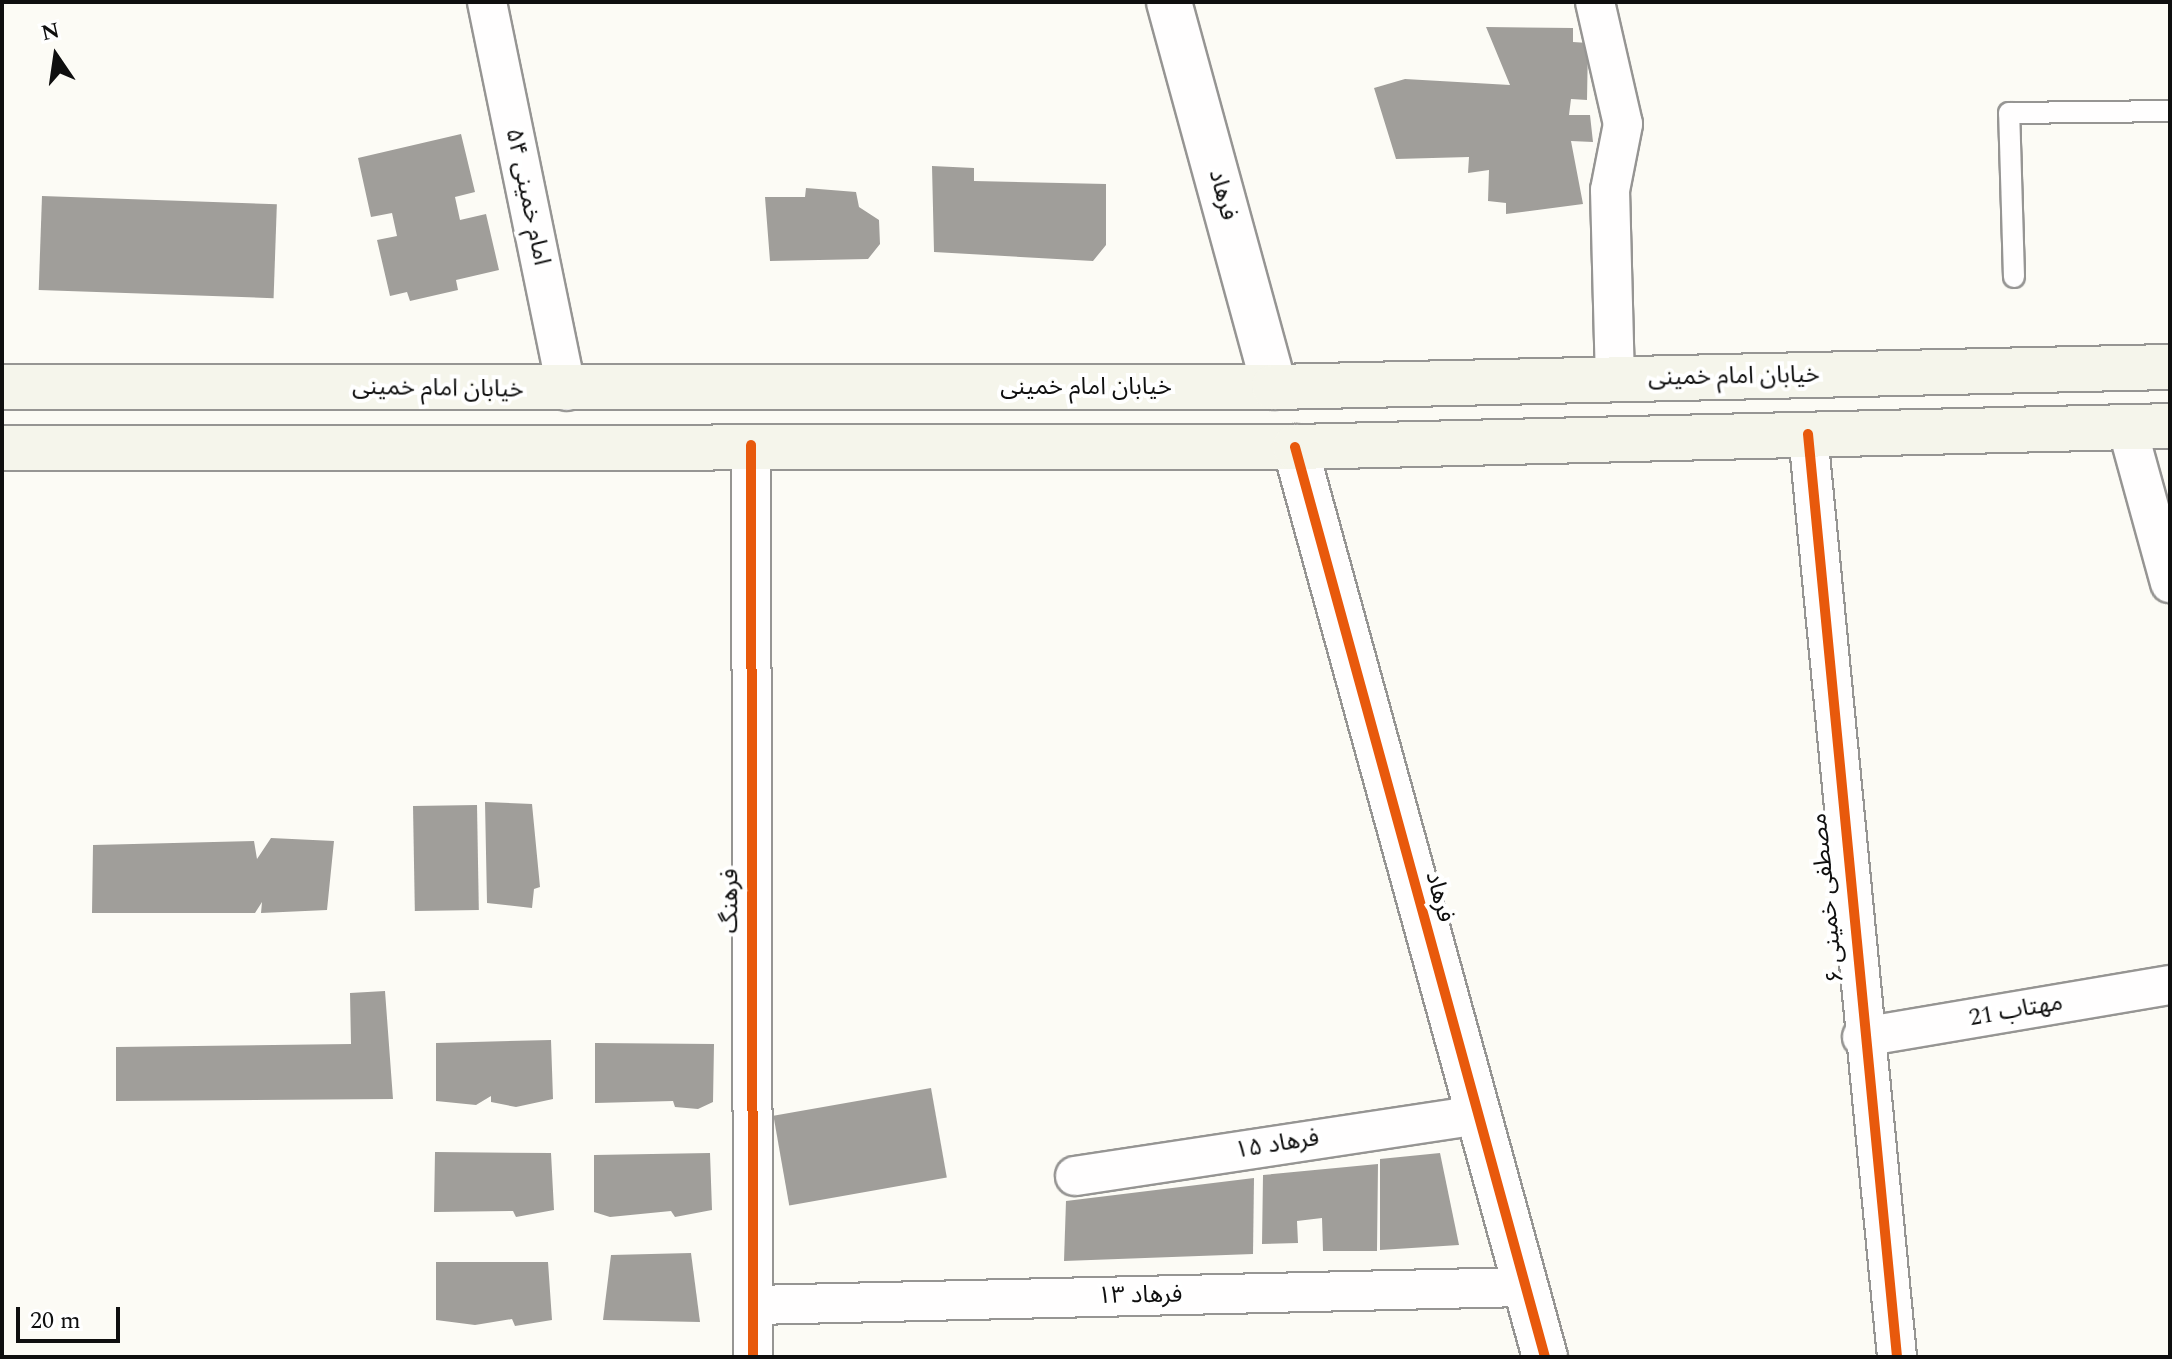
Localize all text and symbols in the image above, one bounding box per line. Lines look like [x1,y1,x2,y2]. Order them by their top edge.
text: N [38,14,63,50]
north arrow [16,16,96,96]
street label: امام خمینی ۵۴ [498,126,556,268]
street label: فرهاد [1201,166,1243,224]
street label: خیابان امام خمینی [1648,361,1820,393]
street label: خیابان امام خمینی [352,373,524,405]
street label: خیابان امام خمینی [1000,374,1172,402]
street label: مصطفی خمینی ۶ [1805,812,1851,984]
street label: فرهاد [1418,868,1460,926]
street label: فرهنگ [717,869,745,933]
street label: مهتاب 21 [1967,989,2065,1033]
street label: فرهاد ۱۵ [1233,1124,1321,1166]
street label: فرهاد ۱۳ [1097,1281,1183,1311]
scale bar [20,1291,124,1341]
text: 20 m [30,1303,81,1339]

